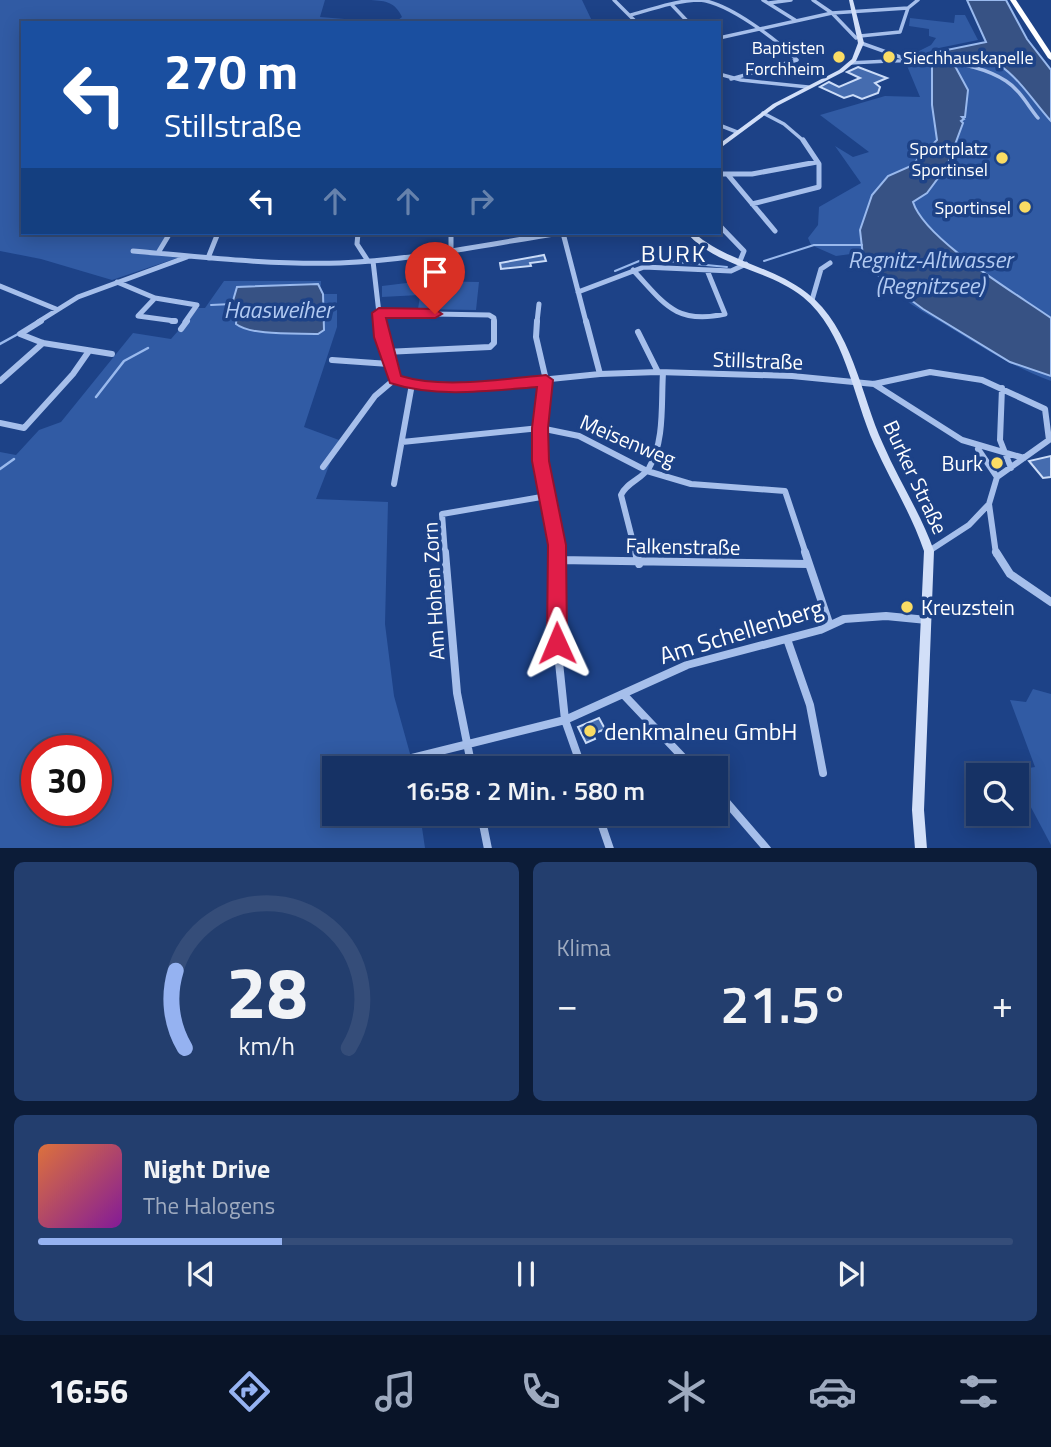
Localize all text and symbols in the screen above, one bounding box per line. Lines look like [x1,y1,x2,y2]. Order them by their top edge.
text: 270 m [164,33,298,108]
place label: Baptisten Forchheim [745,34,825,82]
place label: Siechhauskapelle [903,44,1033,71]
icon: left [49,49,140,140]
marker: Baptisten Forchheim [831,49,847,65]
marker: Siechhauskapelle [881,49,897,65]
text: Stillstraße [164,101,302,149]
place label: Sportplatz Sportinsel [910,135,988,183]
marker: Sportplatz Sportinsel [994,150,1010,166]
icon: left [243,182,281,220]
icon: ahead [316,182,354,220]
icon: ahead [389,182,427,220]
icon: right [462,182,500,220]
place label: Sportinsel [934,194,1011,221]
marker: Sportinsel [1017,199,1033,215]
district label: BURK [641,235,707,271]
pin [405,242,465,314]
water label: Regnitz-Altwasser (Regnitzsee) [848,242,1015,303]
icon: arrive [416,253,454,291]
water label: Haasweiher [224,292,335,327]
street label: Stillstraße [712,342,804,378]
street label: Meisenweg [575,405,681,475]
street label: Burker Straße [876,415,956,539]
place label: Burk [942,447,983,479]
marker: Burk [989,455,1005,471]
street label: Am Hohen Zorn [413,521,453,661]
street label: Falkenstraße [625,529,741,563]
street label: Am Schellenberg [655,589,827,673]
place label: Kreuzstein [921,591,1015,623]
marker: Kreuzstein [899,599,915,615]
position arrow [520,606,594,680]
place label: denkmalneu GmbH [604,713,797,749]
marker: denkmalneu GmbH [582,723,598,739]
speed limit sign: 30 [21,735,112,826]
map controls [966,763,1029,826]
button: search [966,763,1029,826]
text: 16:58 · 2 Min. · 580 m [405,771,645,810]
text: Klima [557,930,611,965]
text: 28 [225,936,307,1046]
text: 21.5° [720,964,849,1043]
text: − [557,975,578,1033]
text: + [992,975,1013,1033]
text: km/h [238,1026,295,1064]
text: Night Drive [143,1149,270,1188]
text: The Halogens [143,1188,275,1223]
icon: previous [182,1255,220,1293]
icon: pause [507,1255,545,1293]
icon: next [832,1255,870,1293]
text: 16:56 [48,1367,128,1415]
icon: directions [225,1367,274,1416]
icon: music [371,1367,420,1416]
icon: phone [516,1367,565,1416]
icon: climate [662,1367,711,1416]
icon: car [808,1367,857,1416]
icon: filters [954,1367,1003,1416]

